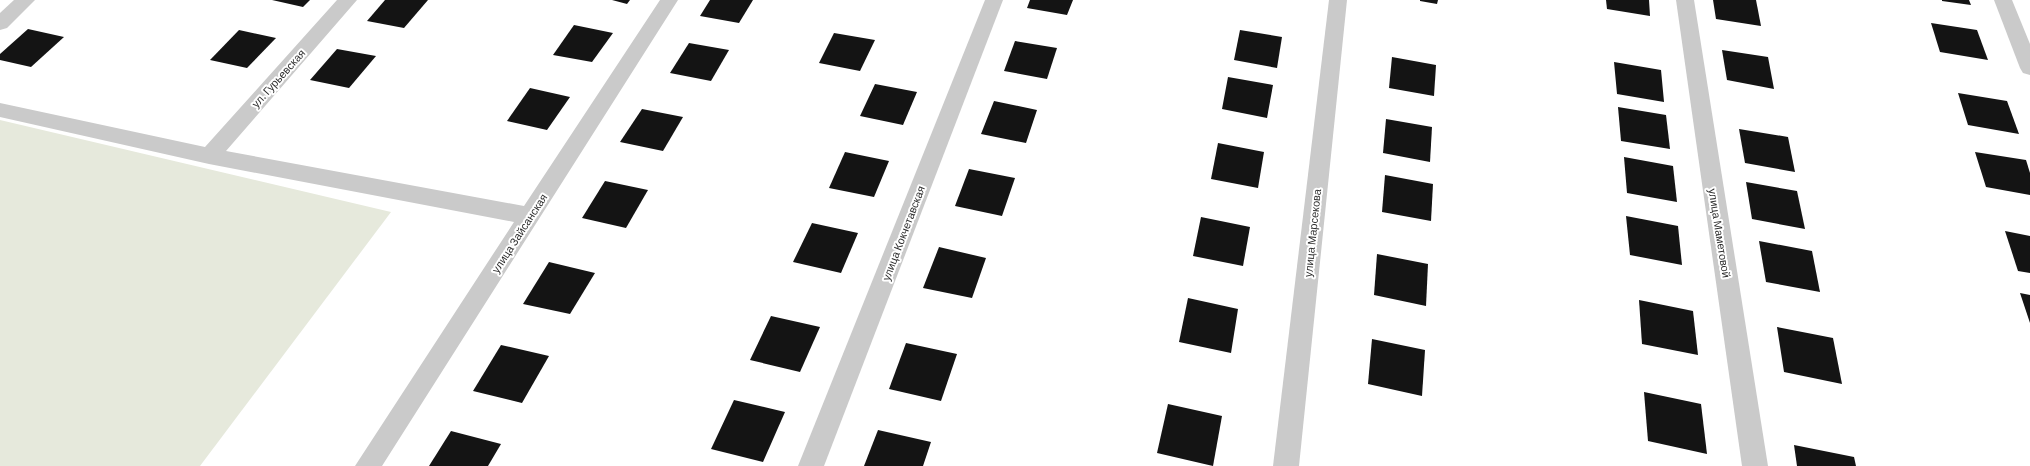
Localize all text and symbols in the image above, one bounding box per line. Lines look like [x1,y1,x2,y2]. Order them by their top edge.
street label: ул. Гурьевская [248,46,308,110]
street label: улица Кокчетавская [879,184,927,282]
street label: улица Марсекова [1301,187,1323,278]
street label: улица Маметовой [1707,187,1733,279]
street label: улица Зайсанская [489,191,549,275]

